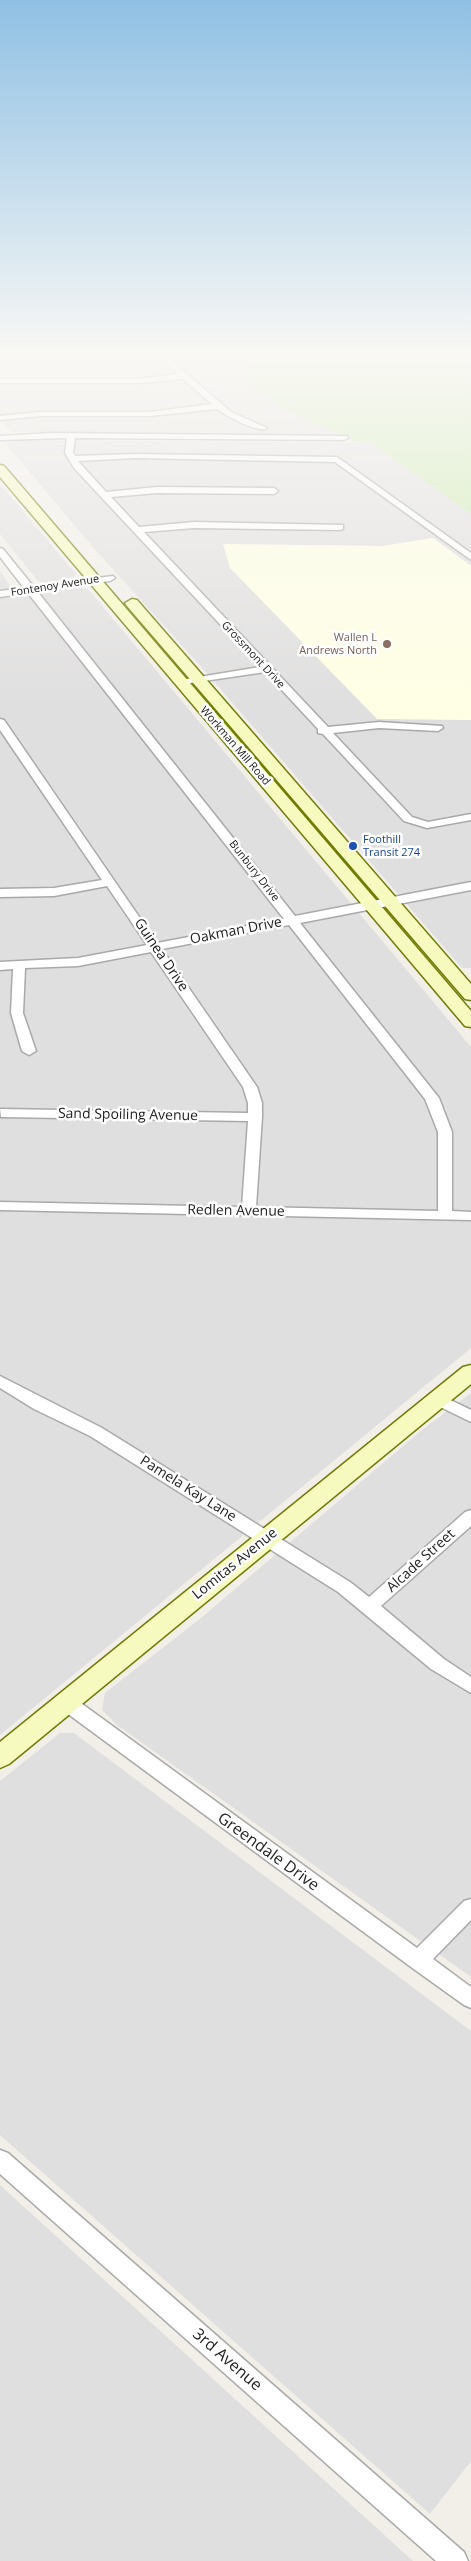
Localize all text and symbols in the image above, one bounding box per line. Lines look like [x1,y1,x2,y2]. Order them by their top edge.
street label: Fontenoy Avenue [10,573,100,599]
street label: Grossmont Drive [219,619,287,691]
place label: Wallen L Andrews North [299,631,377,657]
marker: Wallen L Andrews North [381,638,393,650]
street label: Workman Mill Road [197,704,273,788]
place label: Foothill Transit 274 [363,833,420,859]
street label: Bunbury Drive [226,838,282,904]
marker: Foothill Transit 274 [347,840,359,852]
street label: Oakman Drive [189,914,283,948]
street label: Guinea Drive [130,915,192,995]
street label: Sand Spoiling Avenue [58,1105,198,1125]
street label: Redlen Avenue [187,1202,285,1220]
street label: Pamela Kay Lane [137,1453,239,1525]
street label: Lomitas Avenue [189,1525,281,1603]
street label: Alcade Street [383,1526,459,1596]
street label: Greendale Drive [213,1809,323,1895]
street label: 3rd Avenue [188,2325,266,2395]

